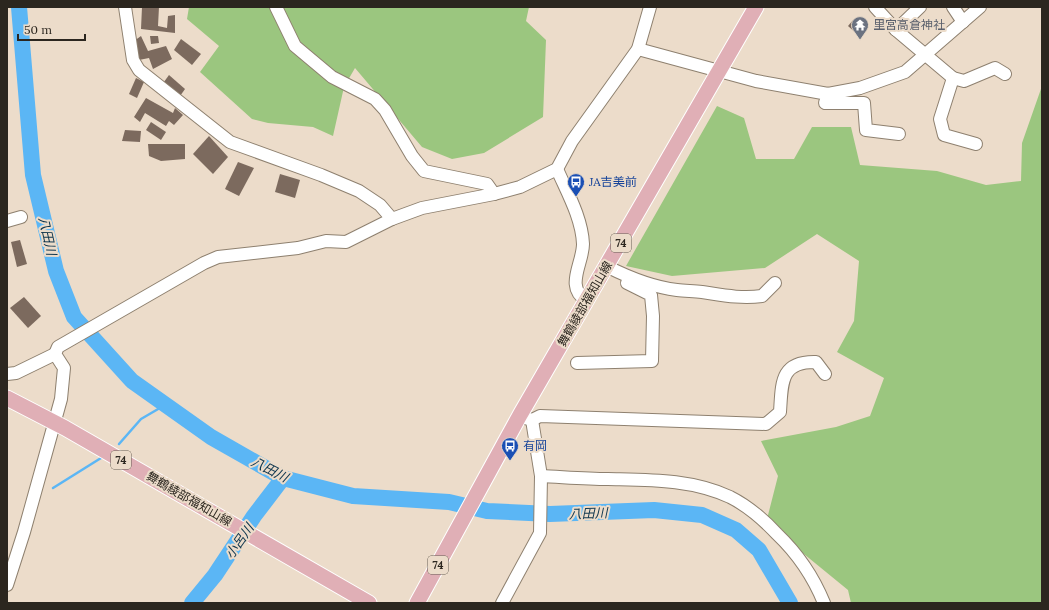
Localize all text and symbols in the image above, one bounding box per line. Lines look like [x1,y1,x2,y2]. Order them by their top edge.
temple icon: 里宮高倉神社 [850,15,870,40]
scale bar [18,16,85,42]
place label: 里宮高倉神社 [873,17,945,32]
text: 50 m [24,22,52,37]
bus stop icon: JA吉美前 [566,172,586,197]
place label: JA吉美前 [588,174,637,189]
water label: 八田川 [35,215,61,259]
road number: 74 [611,234,631,252]
street label: 舞鶴綾部福知山線 [554,258,615,349]
bus stop icon: 有岡 [500,436,520,461]
place label: 有岡 [523,438,547,453]
road number: 74 [111,451,131,469]
water label: 八田川 [249,453,293,487]
street label: 舞鶴綾部福知山線 [144,468,235,529]
water label: 八田川 [568,504,610,523]
water label: 小呂川 [221,519,259,562]
road number: 74 [428,556,448,574]

